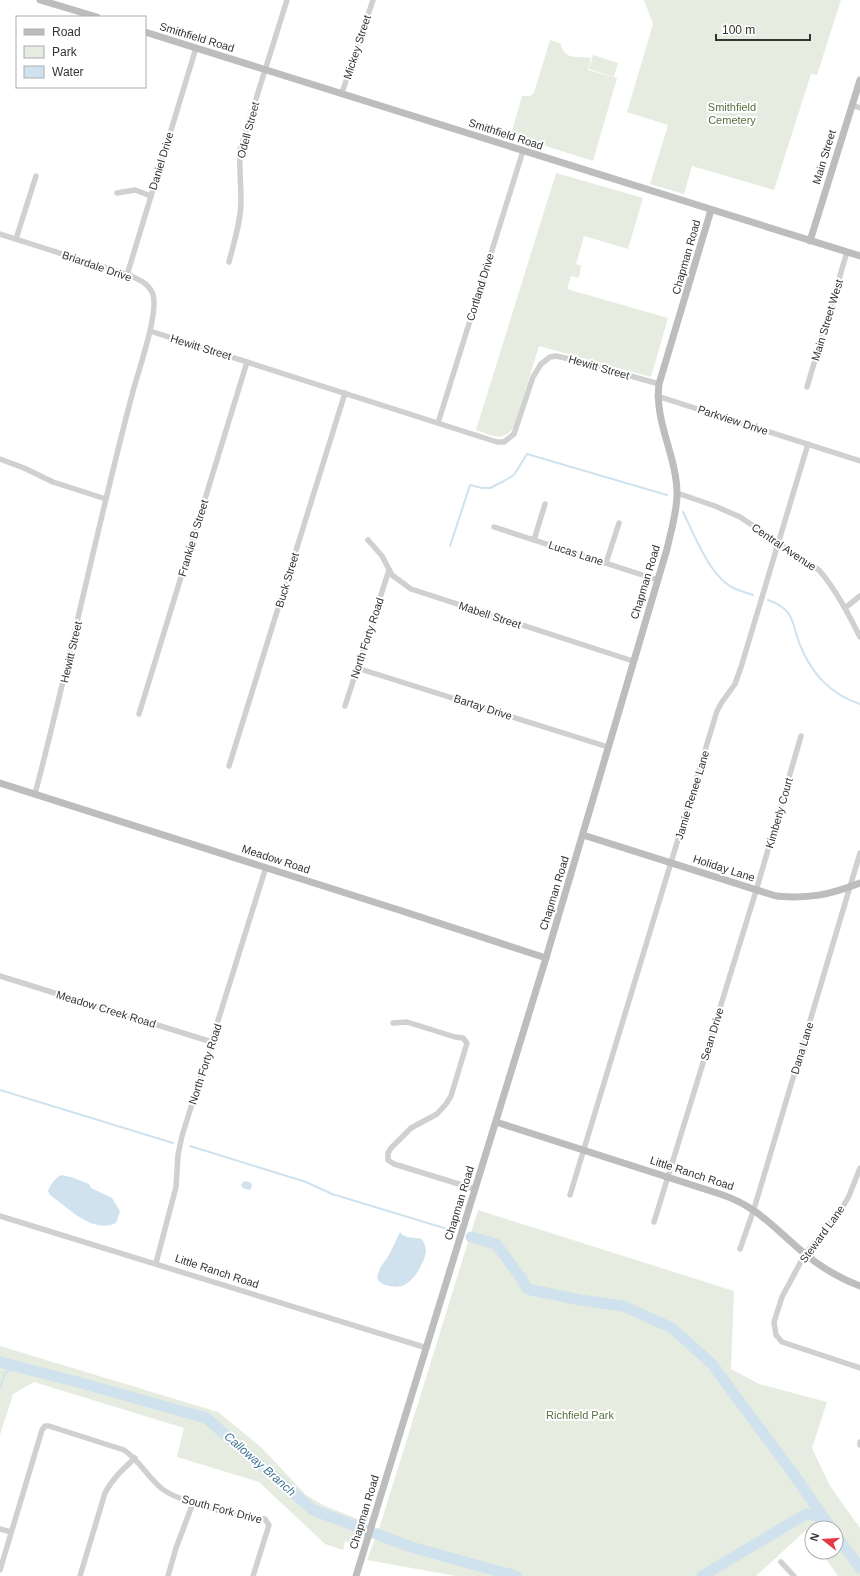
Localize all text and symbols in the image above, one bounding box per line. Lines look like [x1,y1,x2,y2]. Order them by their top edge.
street label: Mickey Street [341,13,373,81]
legend [16,16,146,88]
scale bar [716,16,810,42]
street label: Smithfield Road [158,20,236,54]
text: 100 m [722,23,755,37]
text: Road [52,25,81,39]
text: Park [52,45,78,59]
text: Water [52,65,84,79]
street label: Odell Street [235,100,261,160]
park label: Smithfield Cemetery [708,101,756,126]
street label: Smithfield Road [467,116,545,152]
street label: Main Street [810,128,838,186]
street label: Daniel Drive [147,131,175,191]
street label: Chapman Road [670,218,702,296]
street label: Briardale Drive [61,248,133,284]
street label: Cortland Drive [464,252,496,322]
street label: Main Street West [809,278,845,362]
street label: Hewitt Street [169,332,233,362]
street label: Hewitt Street [567,353,631,381]
street label: Parkview Drive [696,403,770,437]
street label: Frankie B Street [176,498,210,578]
street label: Central Avenue [750,521,818,573]
street label: Lucas Lane [547,539,605,567]
street label: Chapman Road [628,543,662,621]
street label: Buck Street [273,551,301,609]
street label: North Forty Road [348,596,386,680]
street label: Mabell Street [457,599,523,631]
street label: Hewitt Street [58,620,84,684]
street label: Bartay Drive [452,692,514,722]
street label: Jamie Renee Lane [673,749,711,841]
street label: Kimberly Court [763,776,795,850]
street label: Meadow Road [240,842,312,876]
street label: Holiday Lane [692,852,756,884]
street label: Chapman Road [537,854,571,932]
street label: Meadow Creek Road [55,988,157,1030]
street label: Sean Drive [698,1006,726,1062]
street label: Dana Lane [788,1021,816,1075]
street label: North Forty Road [186,1022,224,1106]
street label: Little Ranch Road [649,1154,735,1192]
street label: Chapman Road [442,1164,476,1242]
street label: Steward Lane [797,1203,847,1265]
street label: Little Ranch Road [174,1252,260,1290]
park label: Richfield Park [546,1409,614,1421]
water label: Calloway Branch [221,1429,299,1499]
street label: Chapman Road [347,1473,381,1551]
street label: South Fork Drive [181,1493,263,1525]
north arrow [804,1520,844,1560]
text: N [808,1531,821,1543]

